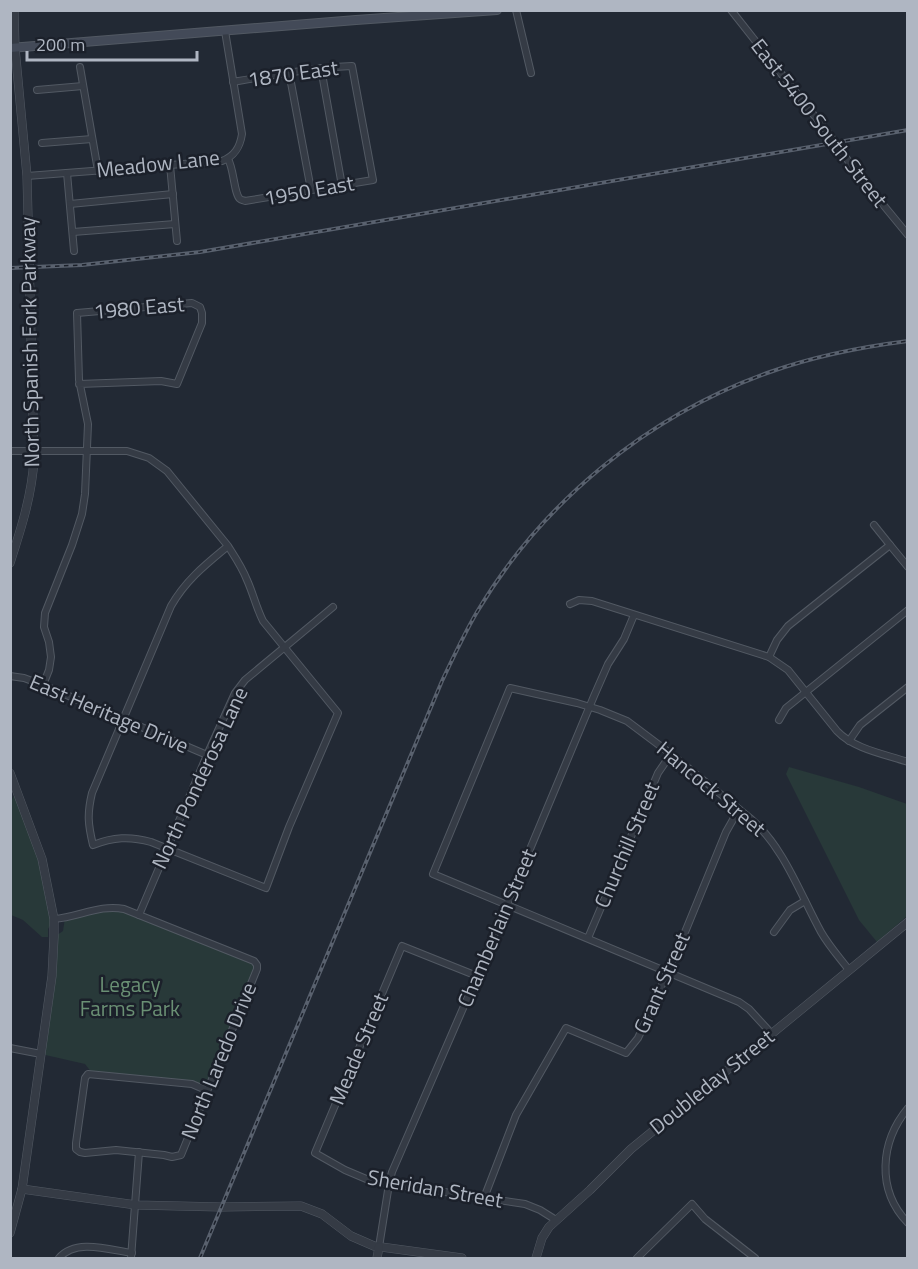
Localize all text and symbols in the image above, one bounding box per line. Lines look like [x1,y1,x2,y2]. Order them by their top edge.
scale bar [27,24,196,62]
text: 200 m [36,31,85,58]
street label: East 5400 South Street [744,31,896,214]
street label: 1870 East [246,51,341,95]
street label: Meadow Lane [95,141,221,185]
street label: 1950 East [261,166,357,214]
street label: North Spanish Fork Parkway [11,216,47,468]
street label: 1980 East [92,287,186,327]
street label: East Heritage Drive [25,665,194,761]
street label: North Ponderosa Lane [143,681,255,874]
street label: Hancock Street [650,733,774,844]
street label: Churchill Street [585,776,667,913]
street label: Chamberlain Street [448,843,544,1012]
street label: Grant Street [624,926,698,1038]
park label: Legacy Farms Park [80,968,180,1024]
street label: North Laredo Drive [172,977,264,1144]
street label: Meade Street [320,987,396,1110]
street label: Doubleday Street [642,1020,781,1142]
street label: Sheridan Street [365,1160,506,1216]

